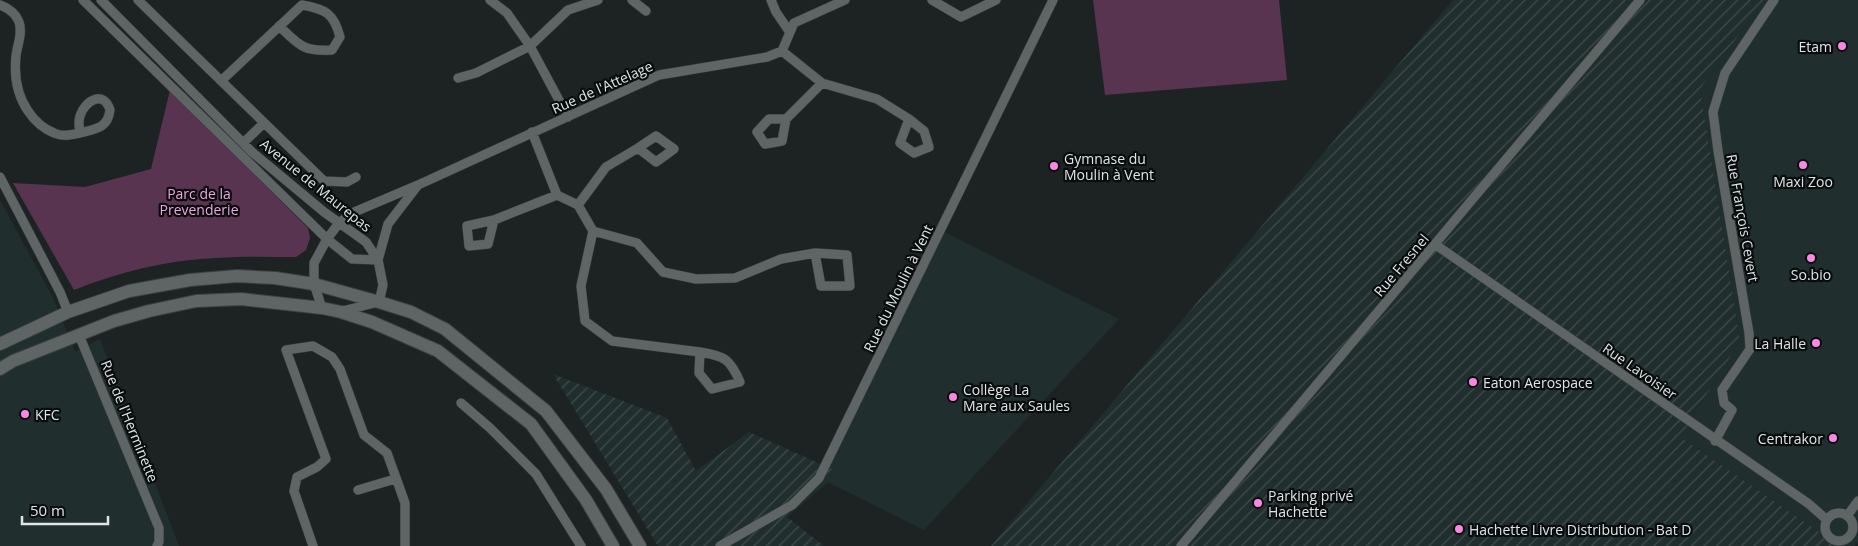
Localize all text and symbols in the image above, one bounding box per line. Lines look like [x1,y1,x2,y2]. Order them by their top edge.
place label: Etam [1798,37,1832,56]
marker: Etam [1836,40,1848,52]
street label: Rue de l'Attelage [548,56,656,118]
street label: Avenue de Maurepas [256,134,376,236]
place label: Gymnase du Moulin à Vent [1064,149,1154,184]
street label: Rue François Cevert [1722,153,1764,283]
marker: Maxi Zoo [1797,159,1809,171]
marker: Gymnase du Moulin à Vent [1048,160,1060,172]
place label: Maxi Zoo [1773,172,1833,191]
park label: Parc de la Prevenderie [160,184,239,219]
street label: Rue du Moulin à Vent [859,221,937,355]
street label: Rue Fresnel [1369,230,1433,300]
marker: So.bio [1805,252,1817,264]
place label: So.bio [1791,265,1831,284]
place label: La Halle [1754,334,1806,353]
marker: La Halle [1810,337,1822,349]
street label: Rue Lavoisier [1599,338,1681,404]
street label: Rue de l'Herminette [97,357,163,485]
place label: Eaton Aerospace [1483,373,1593,392]
marker: Eaton Aerospace [1467,376,1479,388]
place label: Collège La Mare aux Saules [963,380,1070,415]
marker: Collège La Mare aux Saules [947,391,959,403]
place label: KFC [35,405,60,424]
marker: KFC [19,408,31,420]
place label: Centrakor [1758,429,1823,448]
marker: Centrakor [1827,432,1839,444]
place label: Parking privé Hachette [1268,486,1353,521]
scale bar [22,494,109,526]
marker: Parking privé Hachette [1252,497,1264,509]
text: 50 m [30,500,65,520]
place label: Hachette Livre Distribution - Bat D [1469,520,1691,539]
marker: Hachette Livre Distribution - Bat D [1453,523,1465,535]

